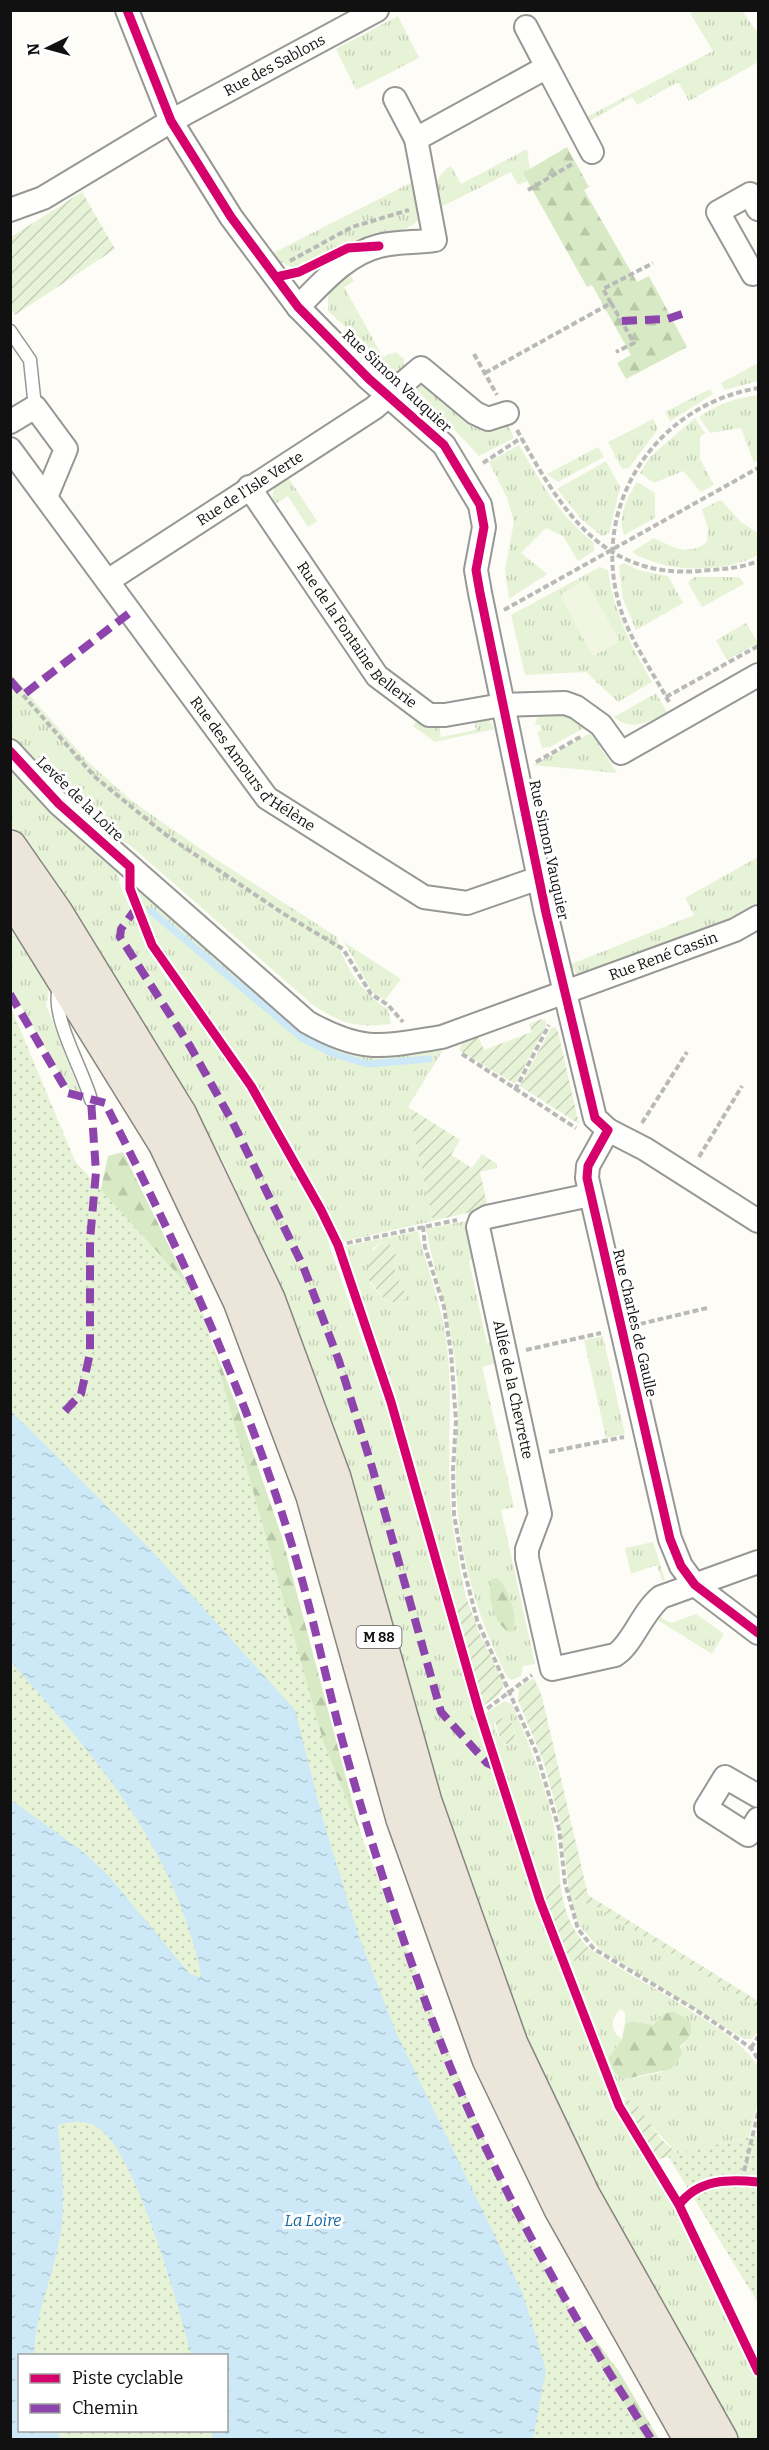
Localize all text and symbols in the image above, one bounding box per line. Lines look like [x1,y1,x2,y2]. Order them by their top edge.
north arrow [18,18,78,78]
street label: Rue des Sablons [221,31,328,100]
text: N [24,42,44,56]
street label: Rue Simon Vauquier [339,326,456,436]
street label: Rue de l'Isle Verte [193,447,306,530]
street label: Rue de la Fontaine Bellerie [293,558,421,712]
street label: Rue des Amours d'Hélène [186,693,318,835]
street label: Levée de la Loire [33,753,127,845]
street label: Rue Simon Vauquier [525,778,573,922]
street label: Rue René Cassin [606,928,721,984]
street label: Rue Charles de Gaulle [609,1247,661,1399]
street label: Allée de la Chevrette [489,1318,537,1461]
road number: M 88 [356,1626,401,1648]
water label: La Loire [285,2211,341,2230]
legend [18,2354,228,2432]
text: Piste cyclable [72,2367,183,2389]
text: Chemin [72,2397,139,2419]

